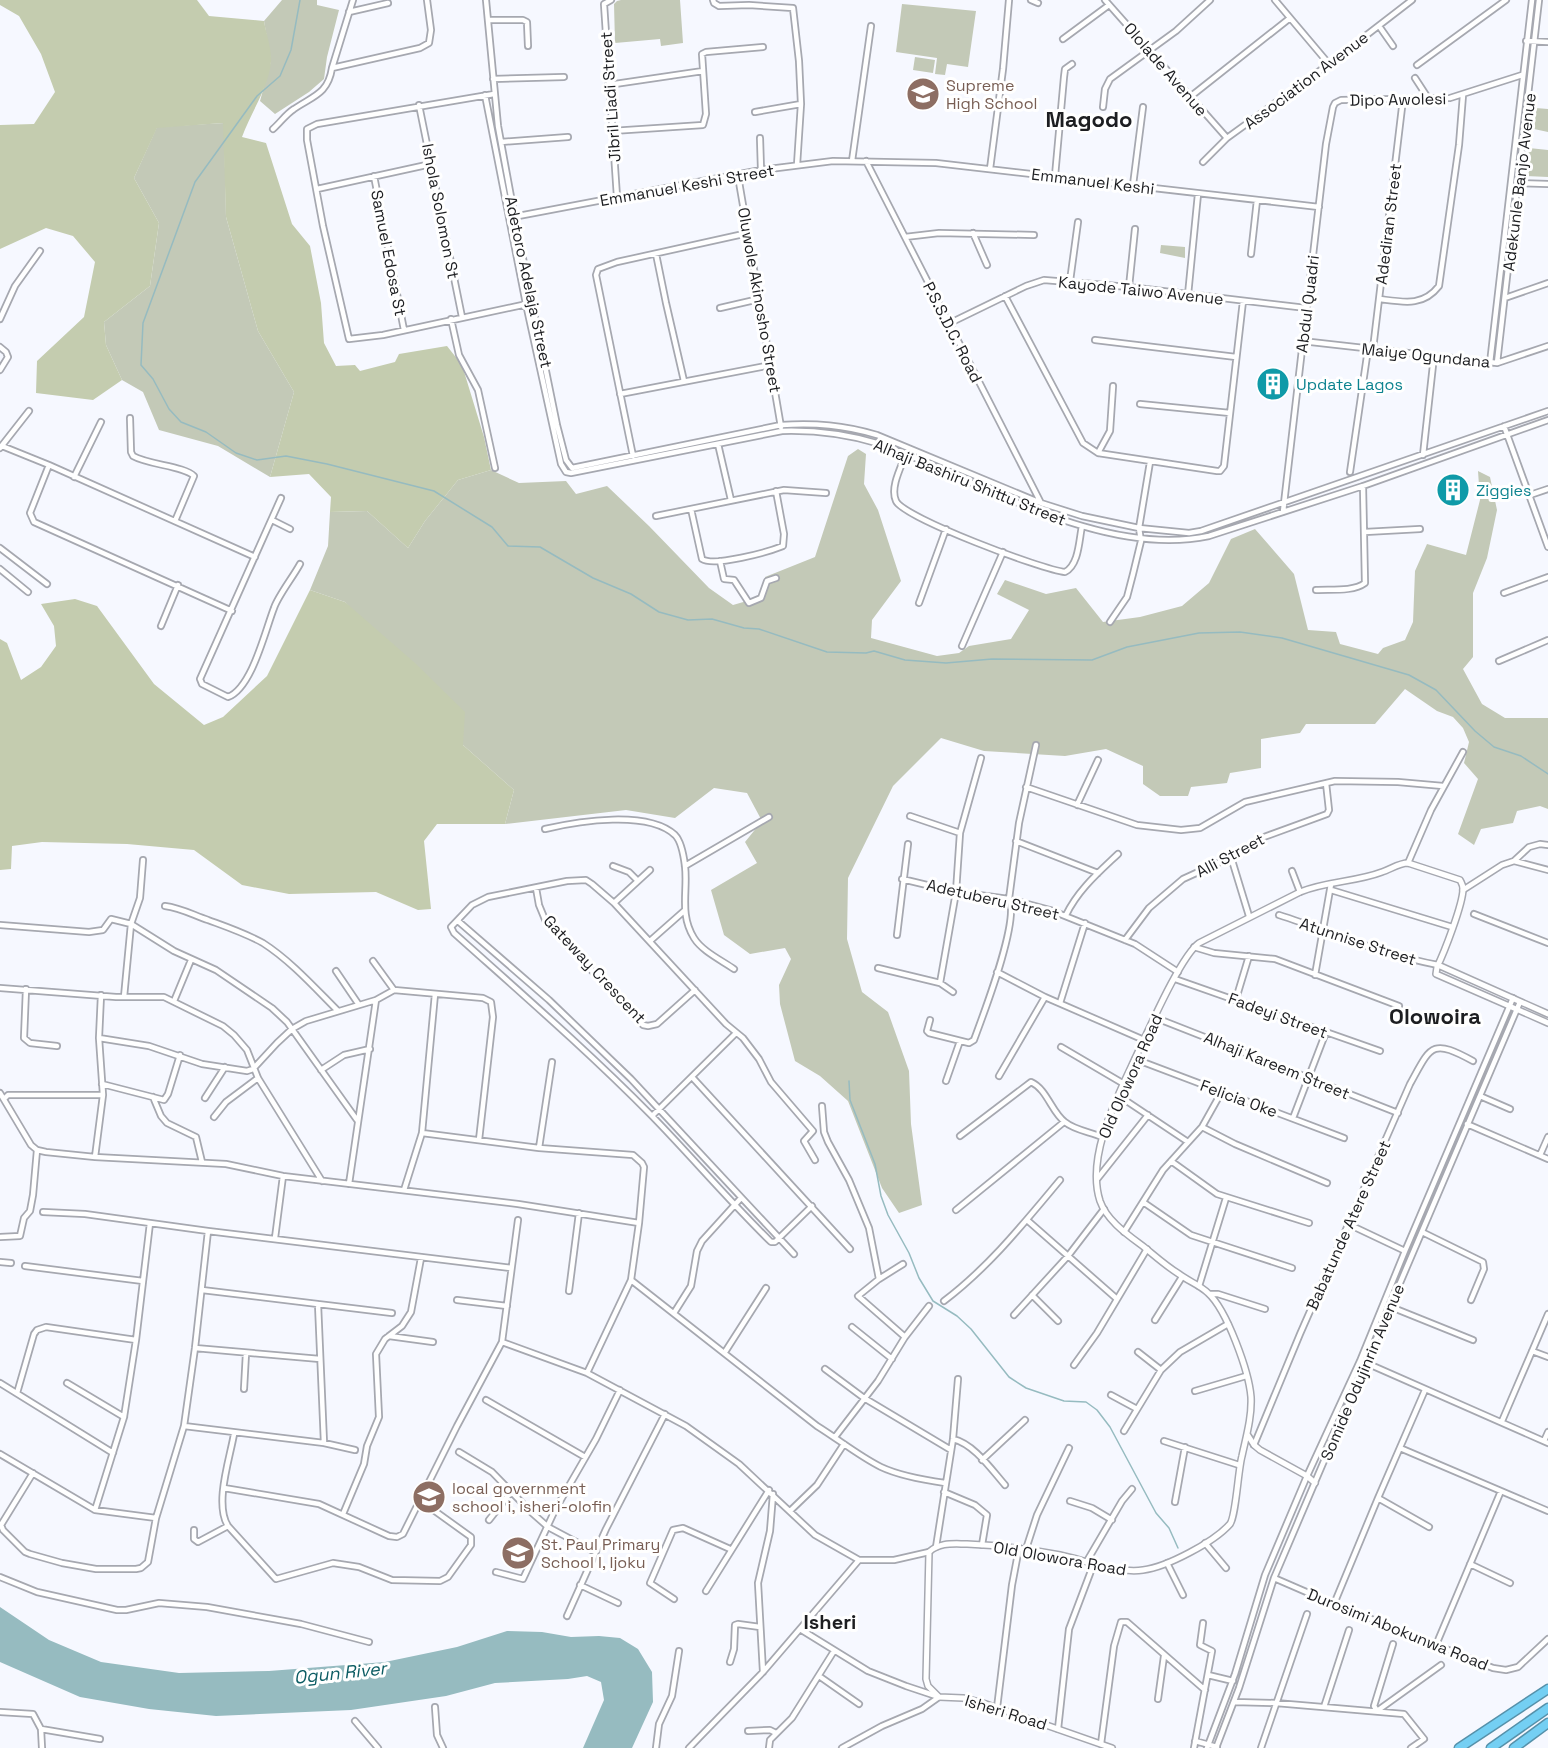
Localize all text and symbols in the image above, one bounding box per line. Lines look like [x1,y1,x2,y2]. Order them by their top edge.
street label: Ololade Avenue [1119,18,1212,121]
street label: Association Avenue [1240,27,1373,134]
street label: Jibril Liadi Street [595,31,626,163]
place label: Supreme High School [946,75,1037,114]
school or university icon: Supreme High School [905,76,941,112]
street label: Dipo Awolesi [1349,88,1447,111]
street label: Adekunle Banjo Avenue [1498,92,1541,272]
district label: Magodo [1046,105,1132,133]
street label: Ishola Solomon St [417,142,464,281]
street label: Emmanuel Keshi Street [598,160,776,211]
street label: Adediran Street [1371,162,1406,286]
street label: Emmanuel Keshi [1030,164,1156,199]
street label: Samuel Edosa St [366,188,411,318]
street label: Adetoro Adelaja Street [500,194,557,370]
street label: Oluwole Akinosho Street [733,206,786,394]
street label: Abdul Quadri [1291,254,1324,354]
street label: Kayode Taiwo Avenue [1057,271,1225,310]
street label: P.S.S.D.C. Road [918,278,987,386]
street label: Maiye Ogundana [1360,338,1491,373]
building icon: Update Lagos [1255,366,1291,402]
place label: Update Lagos [1296,374,1403,395]
street label: Alhaji Bashiru Shittu Street [871,434,1069,531]
building icon: Ziggies [1435,472,1471,508]
place label: Ziggies [1476,480,1532,501]
street label: Alli Street [1192,829,1268,882]
street label: Adetuberu Street [925,874,1061,925]
street label: Gateway Crescent [539,911,650,1028]
street label: Atunnise Street [1297,913,1419,970]
street label: Fadeyi Street [1225,988,1330,1043]
district label: Olowoira [1389,1002,1481,1030]
street label: Old Olowora Road [1094,1011,1167,1142]
street label: Alhaji Kareem Street [1201,1027,1353,1104]
street label: Felicia Oke [1197,1075,1280,1122]
street label: Babatunde Atere Street [1301,1137,1395,1313]
street label: Somide Odujinrin Avenue [1316,1281,1409,1464]
place label: local government school i, isheri-olofin [452,1478,612,1517]
school or university icon: local government school i, isheri-olofin [411,1479,447,1515]
place label: St. Paul Primary School I, Ijoku [541,1534,660,1573]
school or university icon: St. Paul Primary School I, Ijoku [500,1535,536,1571]
street label: Old Olowora Road [992,1536,1128,1580]
street label: Durosimi Abokunwa Road [1304,1583,1492,1675]
district label: Isheri [804,1609,856,1635]
water label: Ogun River [293,1656,390,1689]
street label: Isheri Road [962,1690,1050,1735]

